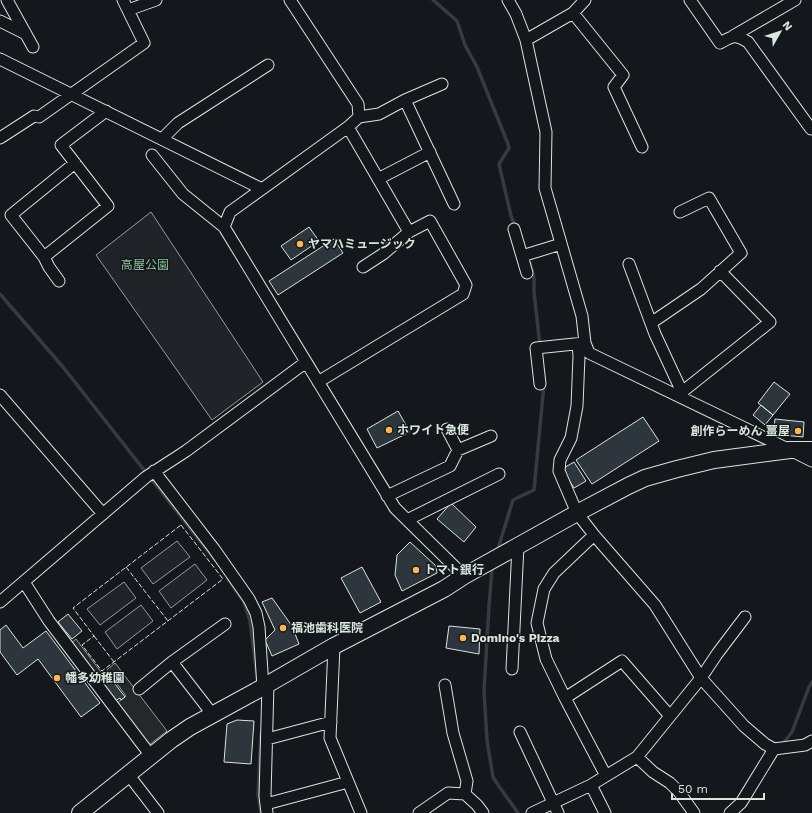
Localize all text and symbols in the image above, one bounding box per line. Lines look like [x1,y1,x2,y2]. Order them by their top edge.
north arrow [760,12,800,52]
text: N [780,19,795,33]
place label: ヤマハミュージック [308,237,416,251]
marker: ヤマハミュージック [295,239,305,249]
park label: 高屋公園 [121,258,169,272]
place label: ホワイト急便 [397,423,469,437]
place label: 創作らーめん 薑屋 [691,424,790,438]
marker: ホワイト急便 [384,425,394,435]
marker: 創作らーめん 薑屋 [793,426,803,436]
place label: トマト銀行 [424,563,484,577]
marker: トマト銀行 [411,565,421,575]
place label: 福池歯科医院 [291,621,363,635]
marker: 福池歯科医院 [278,623,288,633]
place label: Domino's Pizza [471,631,560,645]
marker: Domino's Pizza [458,633,468,643]
place label: 幡多幼稚園 [65,671,125,685]
marker: 幡多幼稚園 [52,673,62,683]
scale bar [672,775,764,801]
text: 50 m [678,782,708,796]

